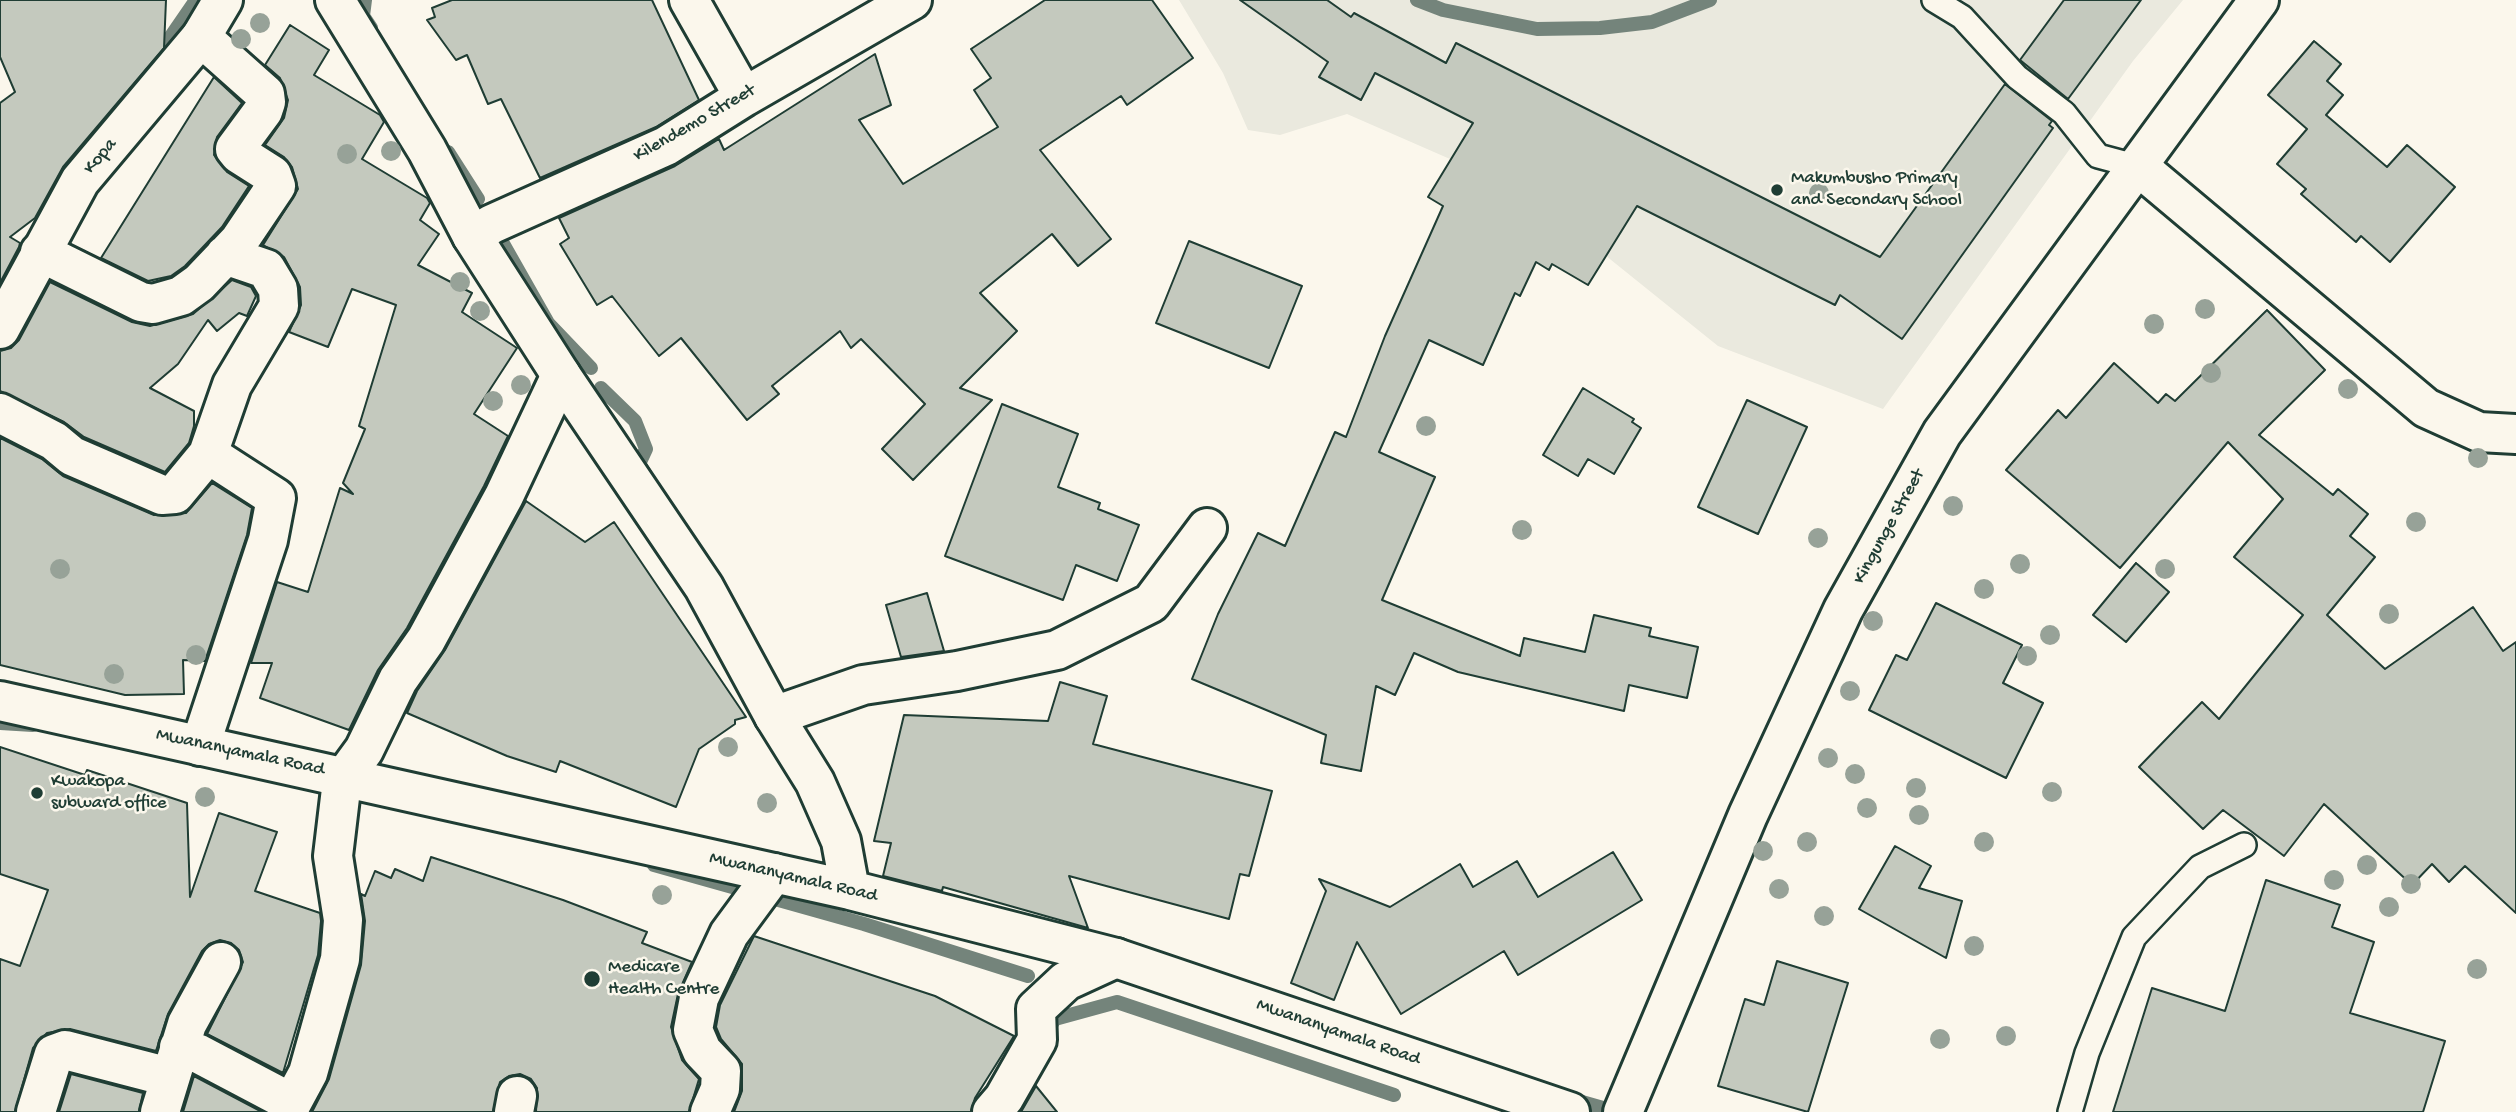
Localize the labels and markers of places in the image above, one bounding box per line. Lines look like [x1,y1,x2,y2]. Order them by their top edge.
place label: Makumbusho Primary and Secondary School [1791,168,1962,212]
marker: Makumbusho Primary and Secondary School [1769,182,1785,198]
place label: Kwakopa subward office [51,771,166,815]
marker: Kwakopa subward office [29,785,45,801]
place label: Medicare Health Centre [608,957,719,1001]
marker: Medicare Health Centre [582,969,602,989]

